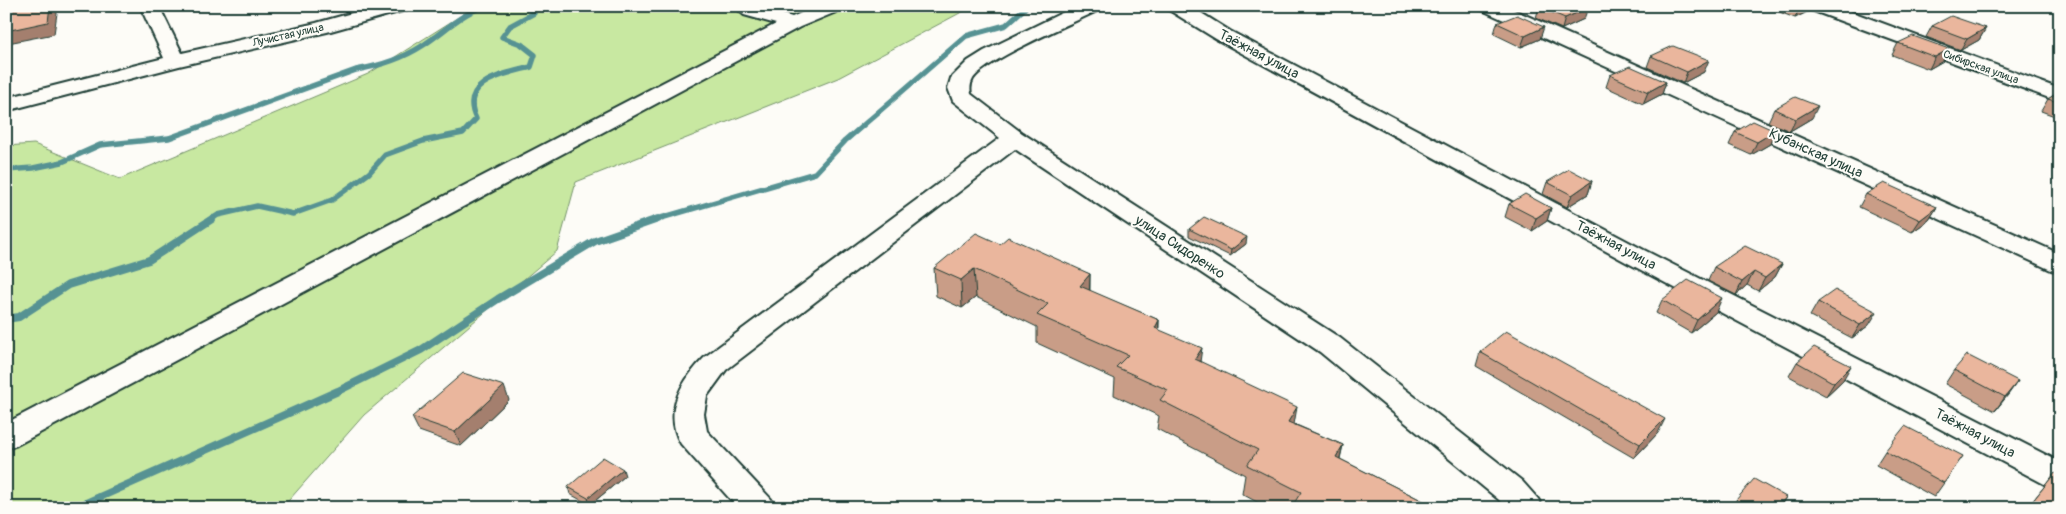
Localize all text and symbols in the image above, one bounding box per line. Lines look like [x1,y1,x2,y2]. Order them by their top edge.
street label: Лучистая улица [250,20,325,50]
street label: Таёжная улица [1216,26,1302,82]
street label: Сибирская улица [1941,47,2021,87]
street label: Кубанская улица [1766,125,1866,181]
street label: улица Сидоренко [1131,211,1229,283]
street label: Таёжная улица [1573,217,1659,273]
street label: Таёжная улица [1932,405,2018,461]

